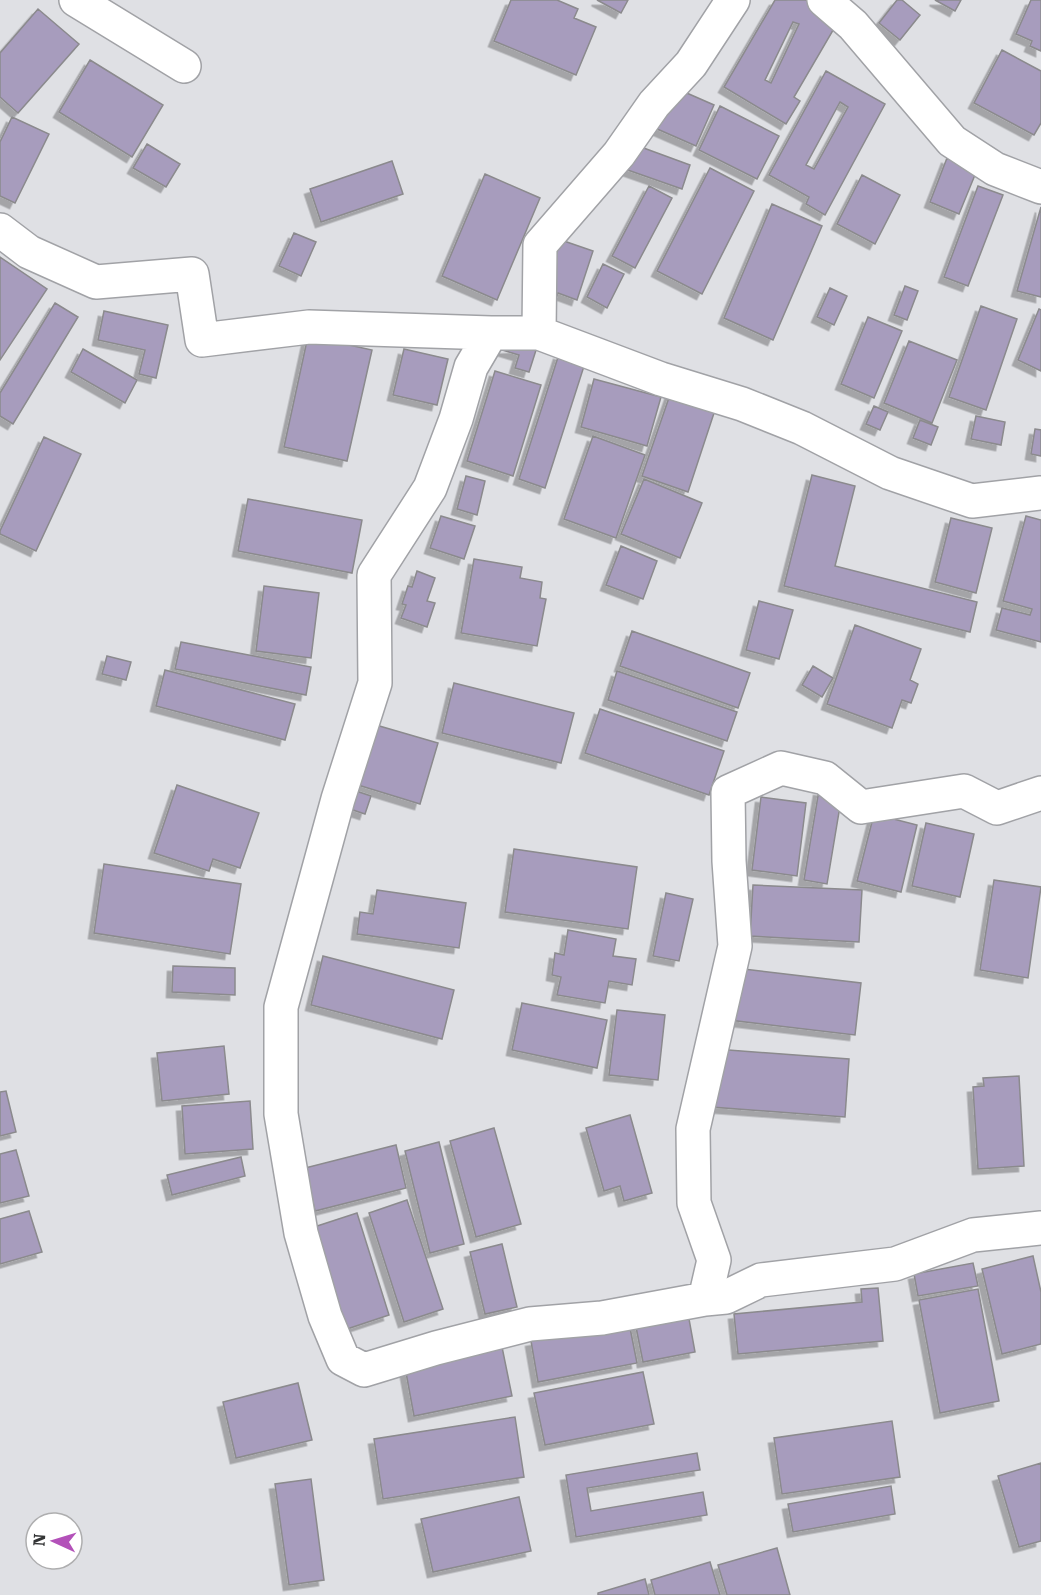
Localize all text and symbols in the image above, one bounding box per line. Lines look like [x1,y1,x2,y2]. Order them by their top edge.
north arrow [24,1511,84,1571]
text: N [30,1533,49,1547]

